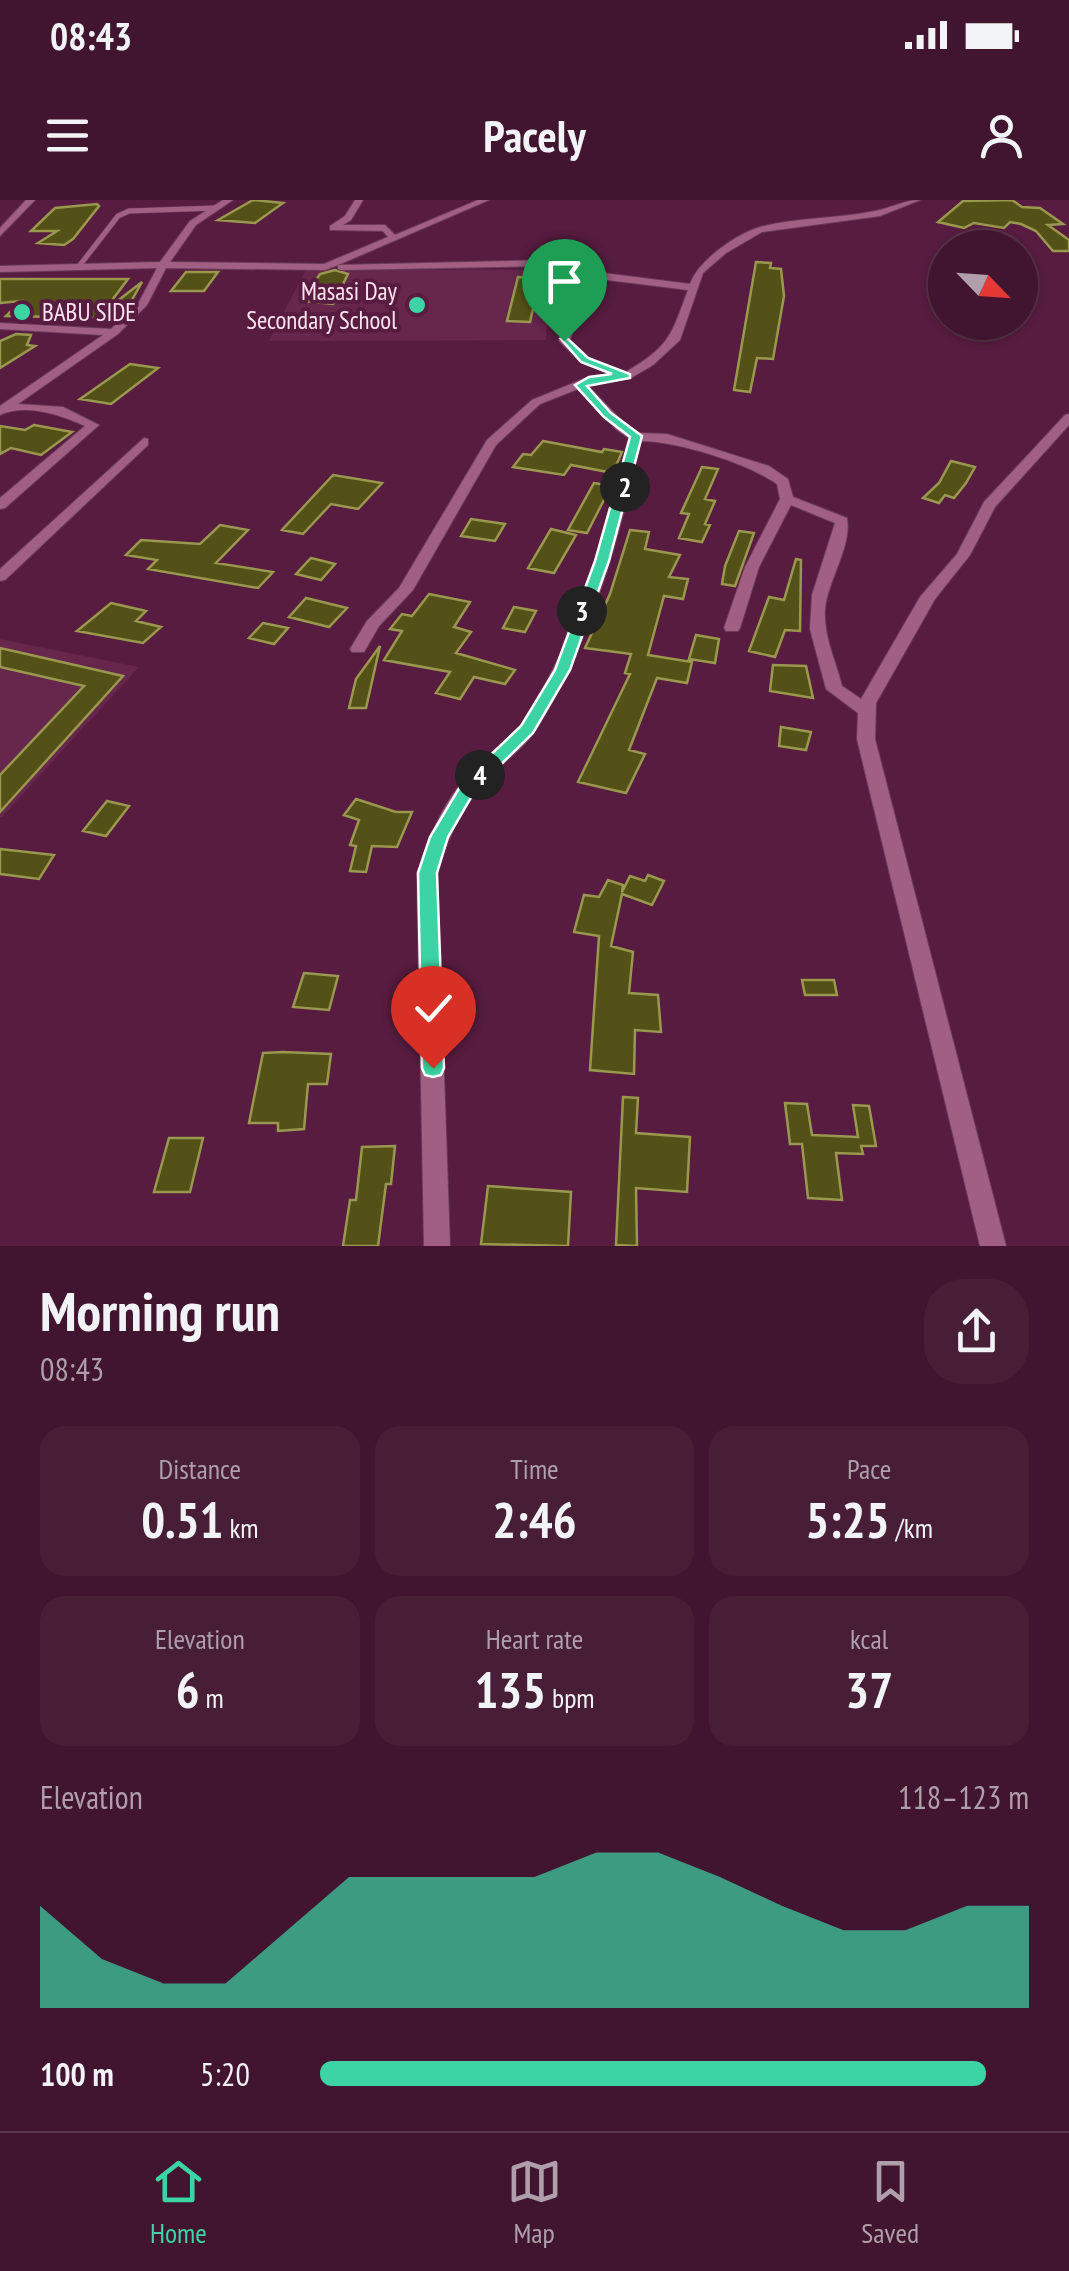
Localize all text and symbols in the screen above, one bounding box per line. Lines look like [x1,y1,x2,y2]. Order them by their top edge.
text: 08:43 [50,11,132,60]
text: Pacely [483,106,586,164]
icon: menu [40,108,95,163]
icon: person [974,108,1029,163]
north arrow [928,230,1038,340]
map controls [928,230,1038,340]
pin [522,239,607,342]
icon: arrive [537,254,592,309]
place label: Masasi Day Secondary School [246,275,398,336]
marker: Masasi Day Secondary School [406,294,428,316]
place label: BABU SIDE [42,296,136,328]
marker: BABU SIDE [11,301,33,323]
pin: 2 [600,462,650,512]
text: 2 [618,468,632,505]
pin: 3 [557,586,607,636]
text: 3 [575,592,589,629]
pin: 4 [455,750,505,800]
text: 4 [473,756,487,793]
pin [391,966,476,1069]
icon: check [406,981,461,1036]
text: Morning run [40,1275,280,1346]
button: share [924,1279,1029,1384]
text: 08:43 [40,1348,104,1390]
text: Distance [159,1450,241,1487]
text: Time [510,1450,559,1487]
text: Pace [847,1450,891,1487]
text: 0.51 [141,1487,223,1552]
text: 2:46 [492,1487,577,1552]
text: 5:25 [805,1487,890,1552]
text: km [223,1509,259,1546]
text: /km [890,1509,933,1546]
text: Elevation [155,1620,245,1657]
text: Heart rate [486,1620,583,1657]
text: kcal [850,1620,888,1657]
text: 6 [176,1657,200,1722]
text: 135 [474,1657,546,1722]
text: 37 [845,1657,893,1722]
text: m [200,1679,224,1716]
text: bpm [546,1679,595,1716]
text: Elevation [40,1776,143,1818]
text: 118–123 m [898,1776,1029,1818]
text: 100 m [40,2053,114,2095]
text: 5:20 [200,2053,250,2095]
tab: Home [150,2154,207,2251]
tab: Map [507,2154,562,2251]
tab: Saved [861,2154,919,2251]

